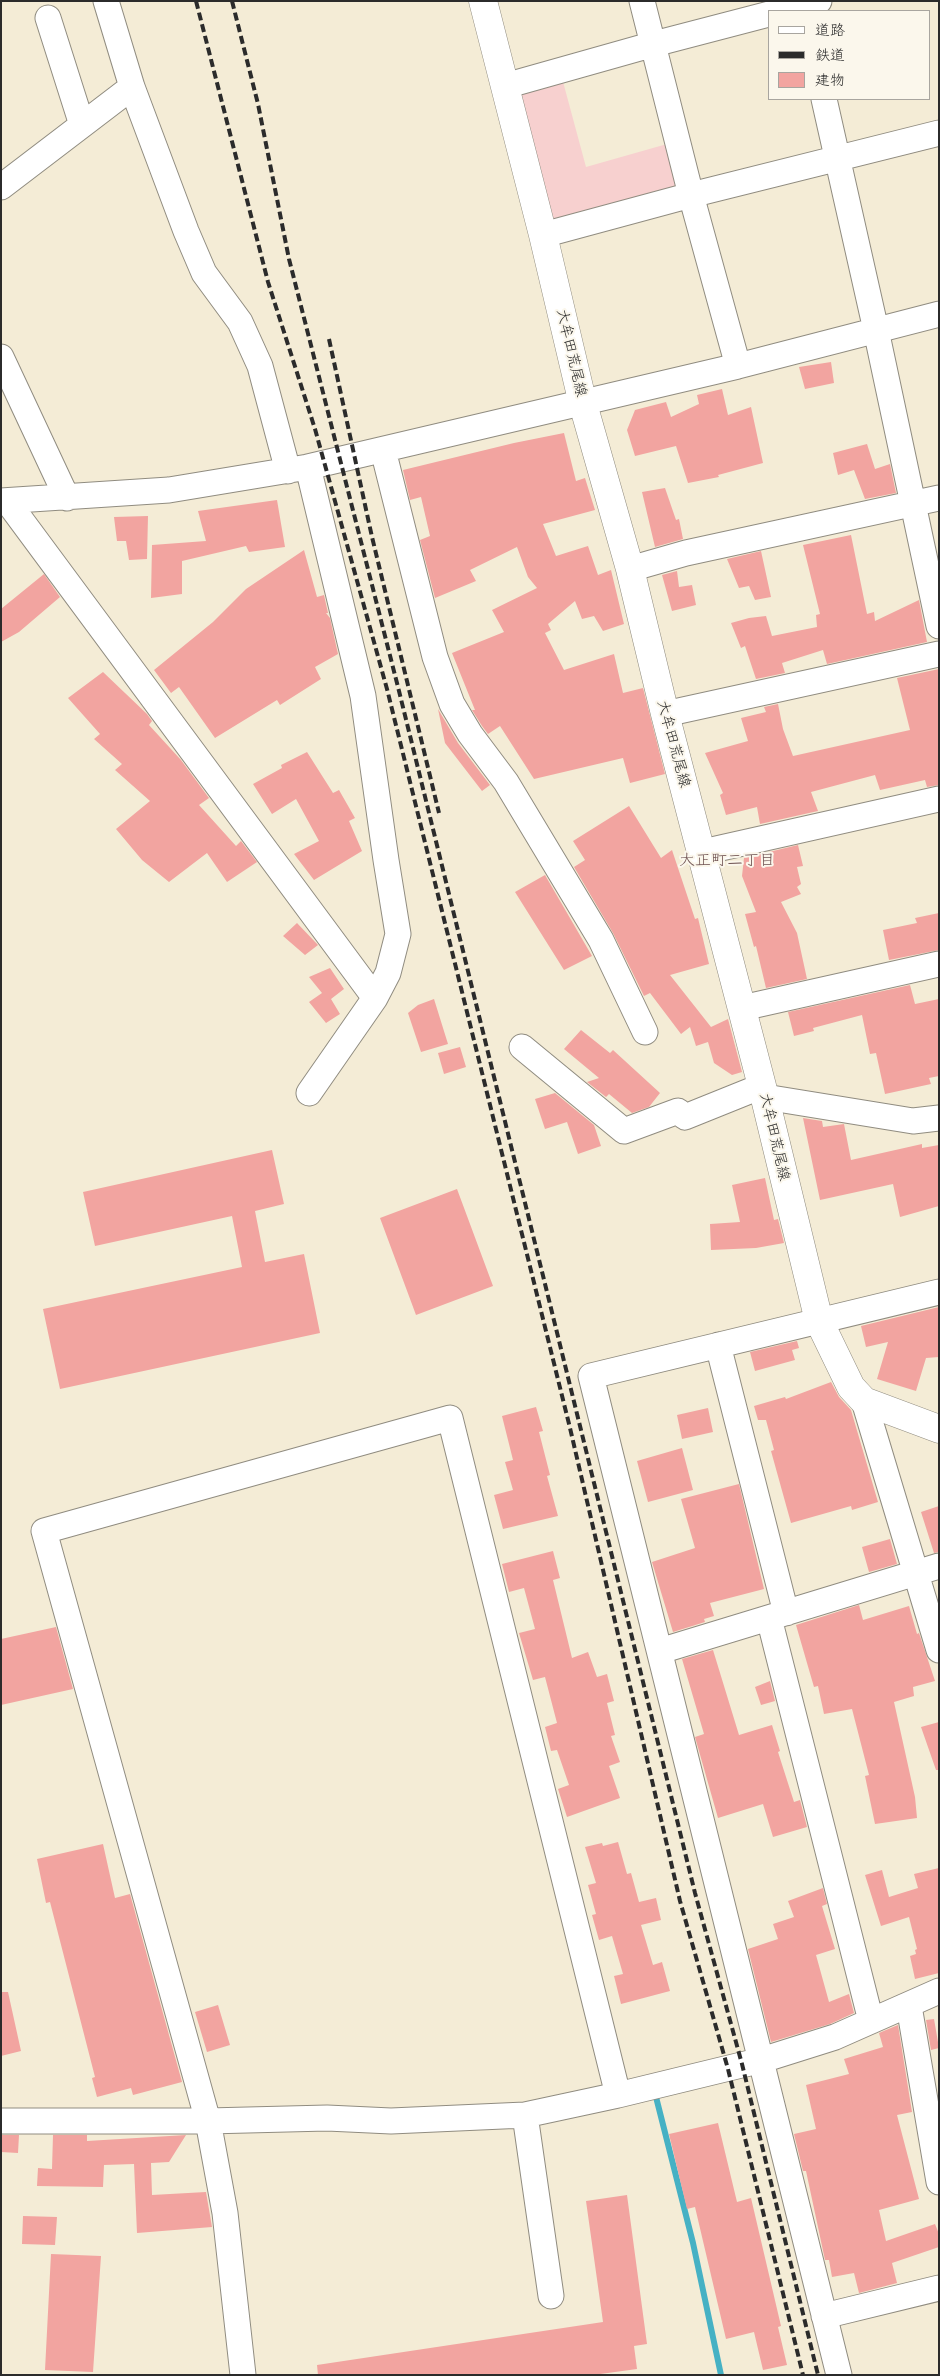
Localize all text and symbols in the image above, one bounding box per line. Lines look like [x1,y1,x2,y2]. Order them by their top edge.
legend [768,10,930,100]
text: 道路 [815,17,845,43]
text: 鉄道 [815,42,845,68]
text: 建物 [815,67,845,93]
street label: 大牟田荒尾線 [552,307,590,399]
street label: 大牟田荒尾線 [653,698,693,790]
district label: 大正町二丁目 [679,851,775,871]
street label: 大牟田荒尾線 [755,1091,793,1183]

